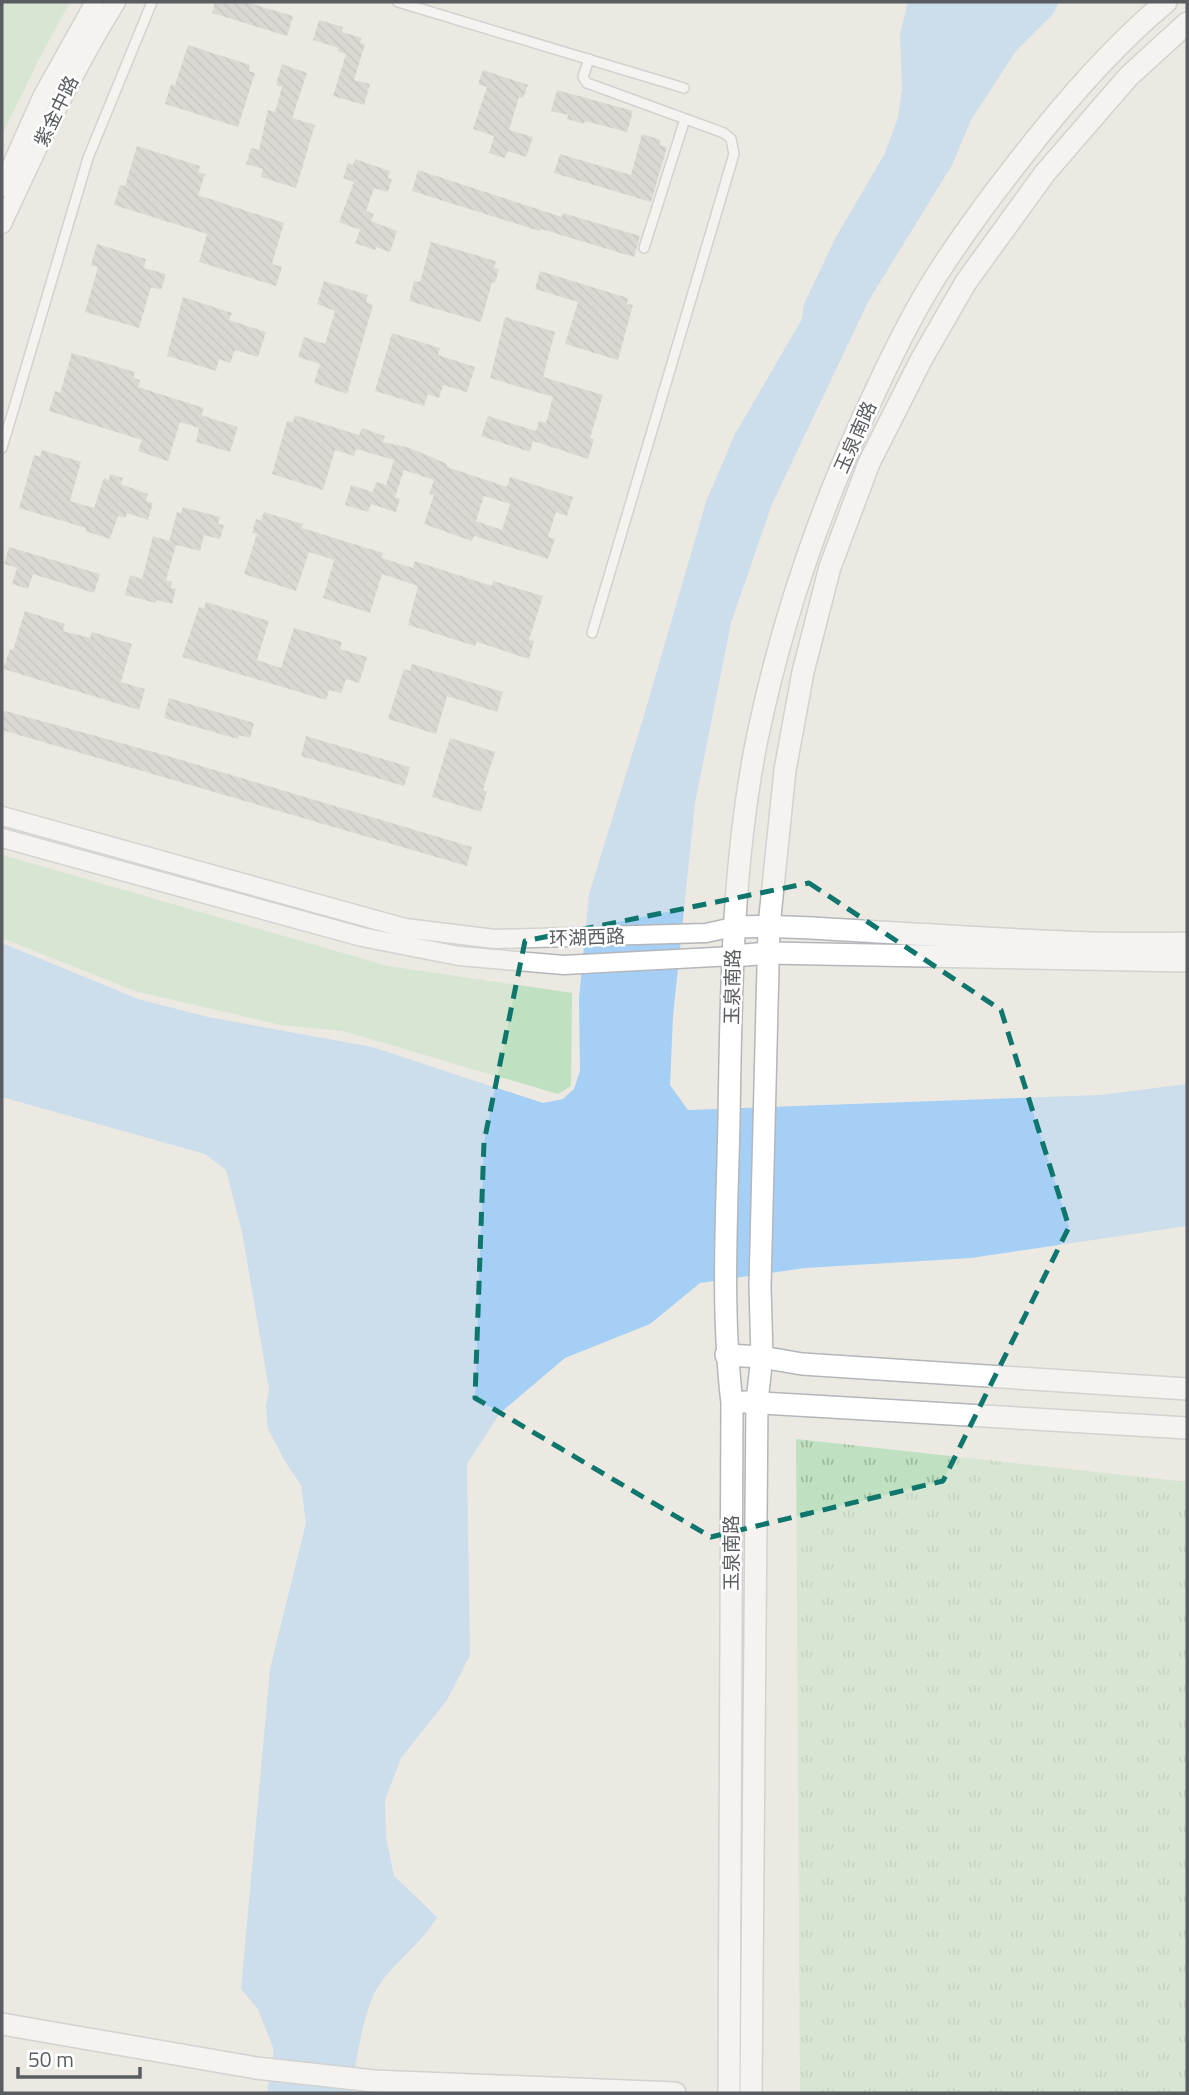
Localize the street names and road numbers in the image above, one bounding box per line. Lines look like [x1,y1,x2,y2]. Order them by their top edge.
street label: 紫金中路 [26,70,85,151]
street label: 玉泉南路 [826,396,883,477]
street label: 环湖西路 [548,921,625,952]
street label: 玉泉南路 [716,949,747,1025]
street label: 玉泉南路 [716,1515,745,1591]

